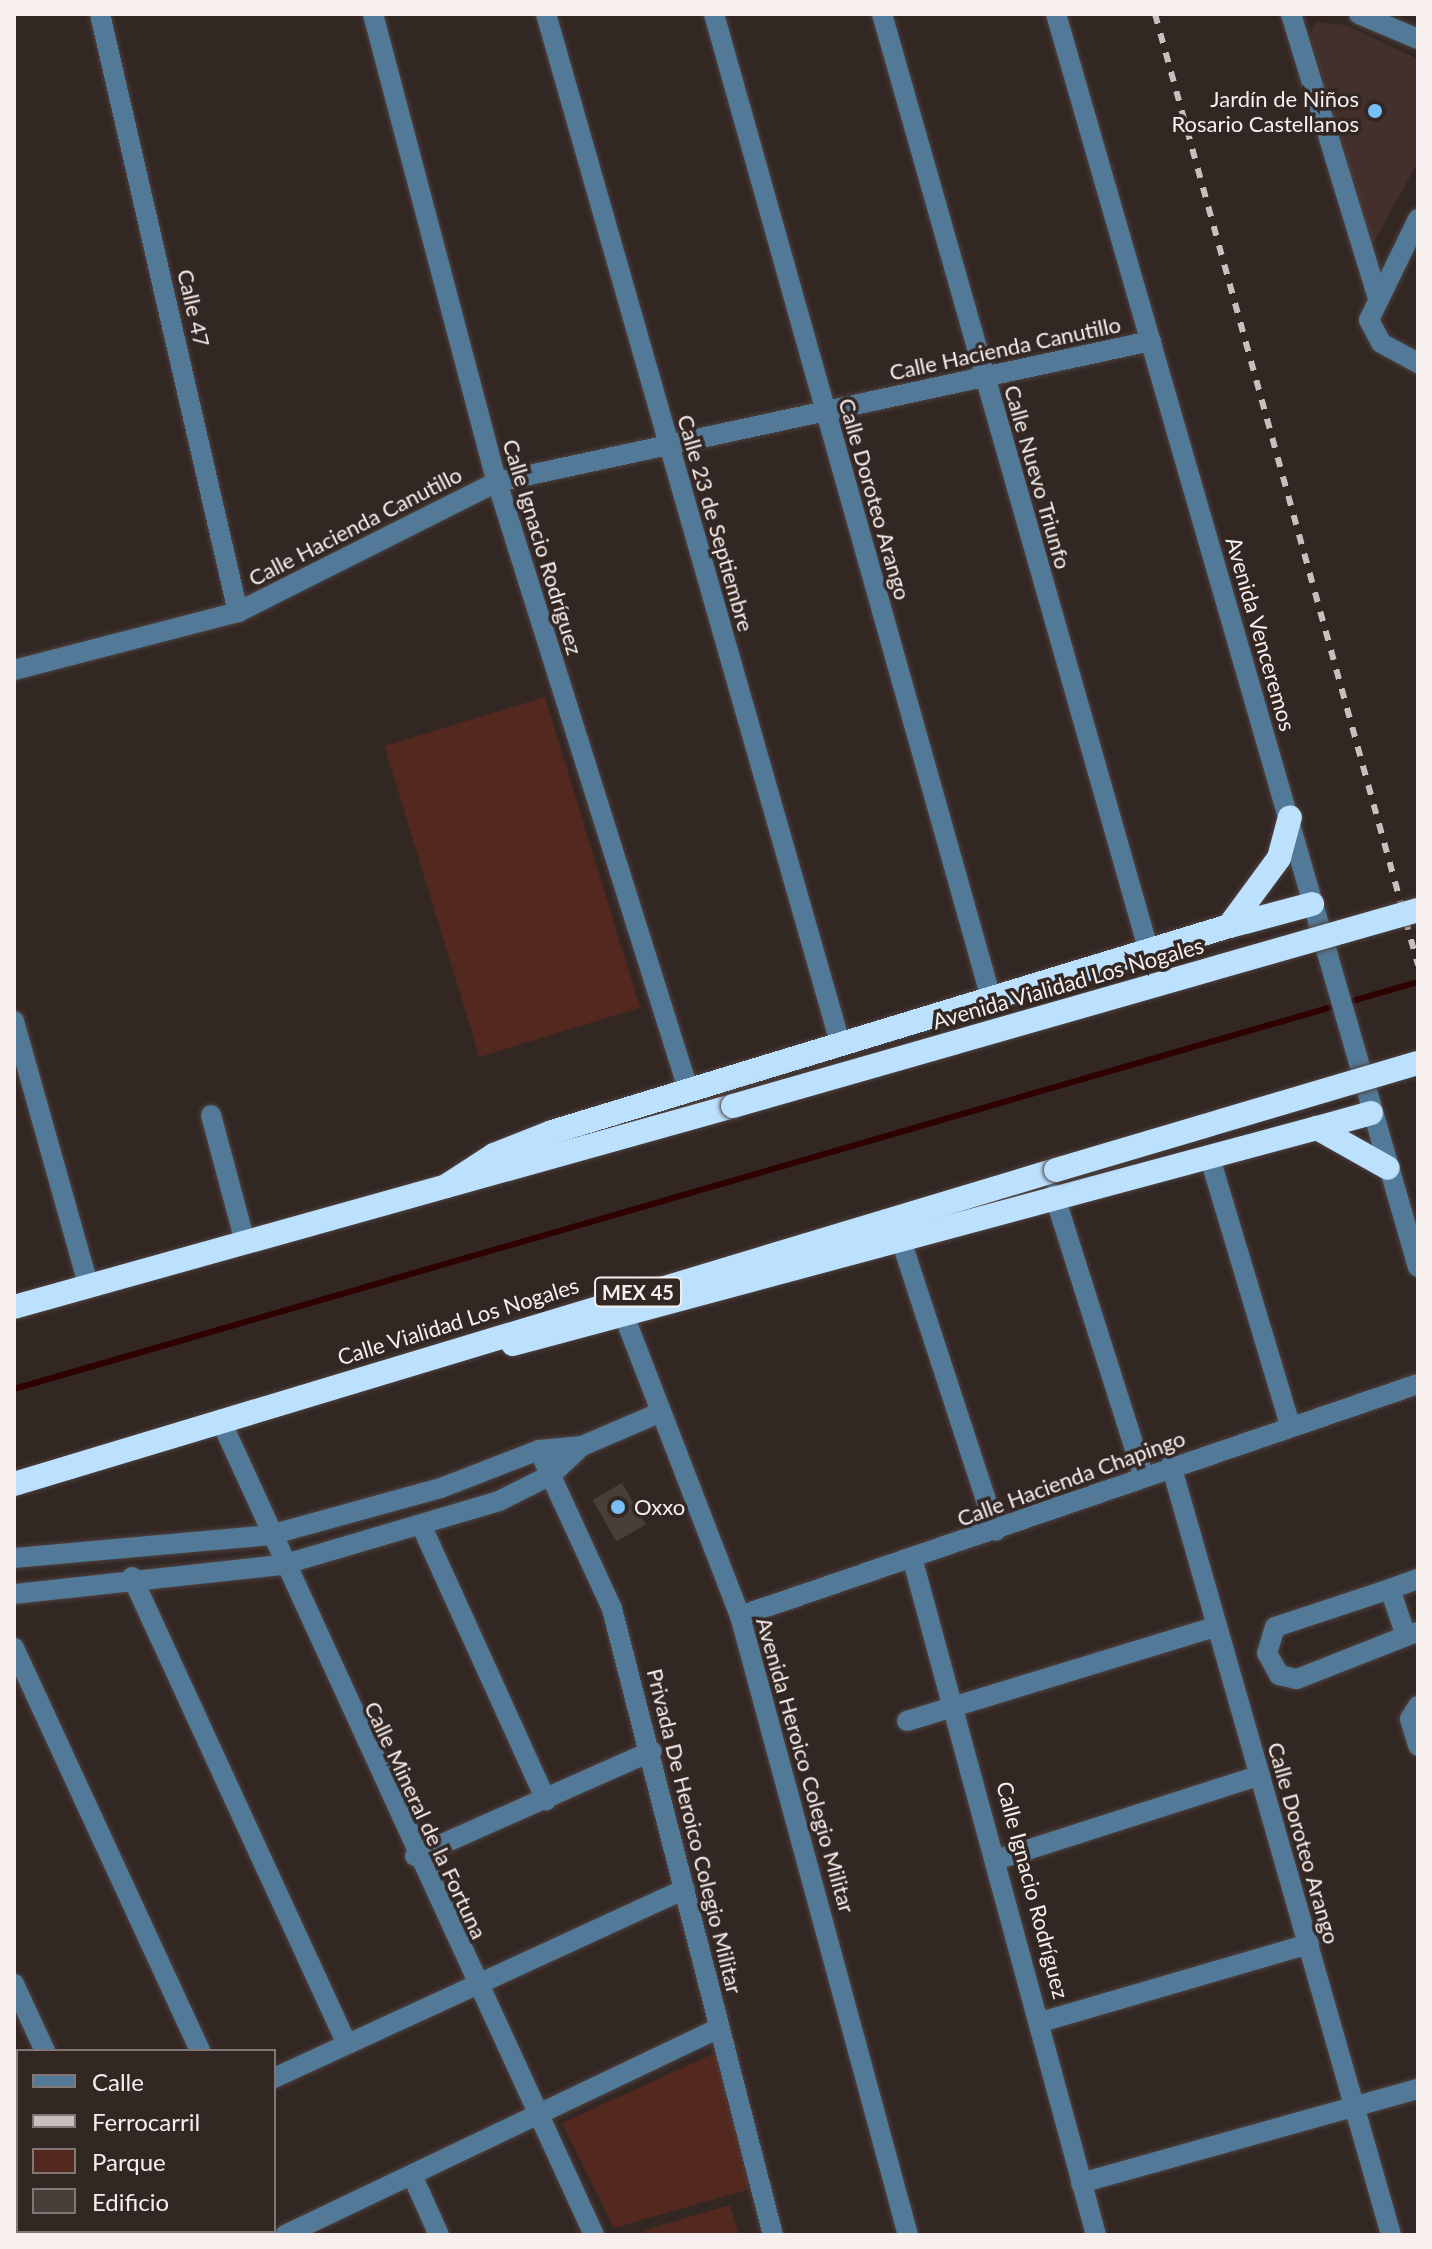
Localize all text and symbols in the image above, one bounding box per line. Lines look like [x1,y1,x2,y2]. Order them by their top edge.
place label: Jardín de Niños Rosario Castellanos [1171,85,1359,136]
marker: Jardín de Niños Rosario Castellanos [1366,102,1384,120]
street label: Calle 47 [172,267,216,349]
street label: Calle Hacienda Canutillo [887,311,1123,385]
street label: Calle Nuevo Triunfo [999,382,1077,572]
street label: Calle Doroteo Arango [833,395,917,603]
street label: Calle 23 de Septiembre [672,412,760,634]
street label: Calle Ignacio Rodríguez [498,436,588,658]
street label: Calle Hacienda Canutillo [244,461,466,591]
street label: Avenida Venceremos [1221,534,1301,734]
street label: Avenida Vialidad Los Nogales [929,932,1207,1034]
street label: Calle Vialidad Los Nogales [334,1272,582,1370]
road number: MEX 45 [594,1276,682,1308]
street label: Calle Hacienda Chapingo [953,1424,1189,1532]
place label: Oxxo [634,1494,685,1520]
marker: Oxxo [609,1498,627,1516]
street label: Avenida Heroico Colegio Militar [751,1614,861,1916]
street label: Privada De Heroico Colegio Militar [642,1666,748,1996]
street label: Calle Mineral de la Fortuna [359,1697,493,1943]
street label: Calle Doroteo Arango [1262,1739,1346,1947]
street label: Calle Ignacio Rodríguez [991,1778,1075,2002]
legend [16,2049,276,2233]
text: Calle [92,2067,144,2096]
text: Ferrocarril [92,2107,200,2136]
text: Parque [92,2147,166,2176]
text: Edificio [92,2187,169,2216]

